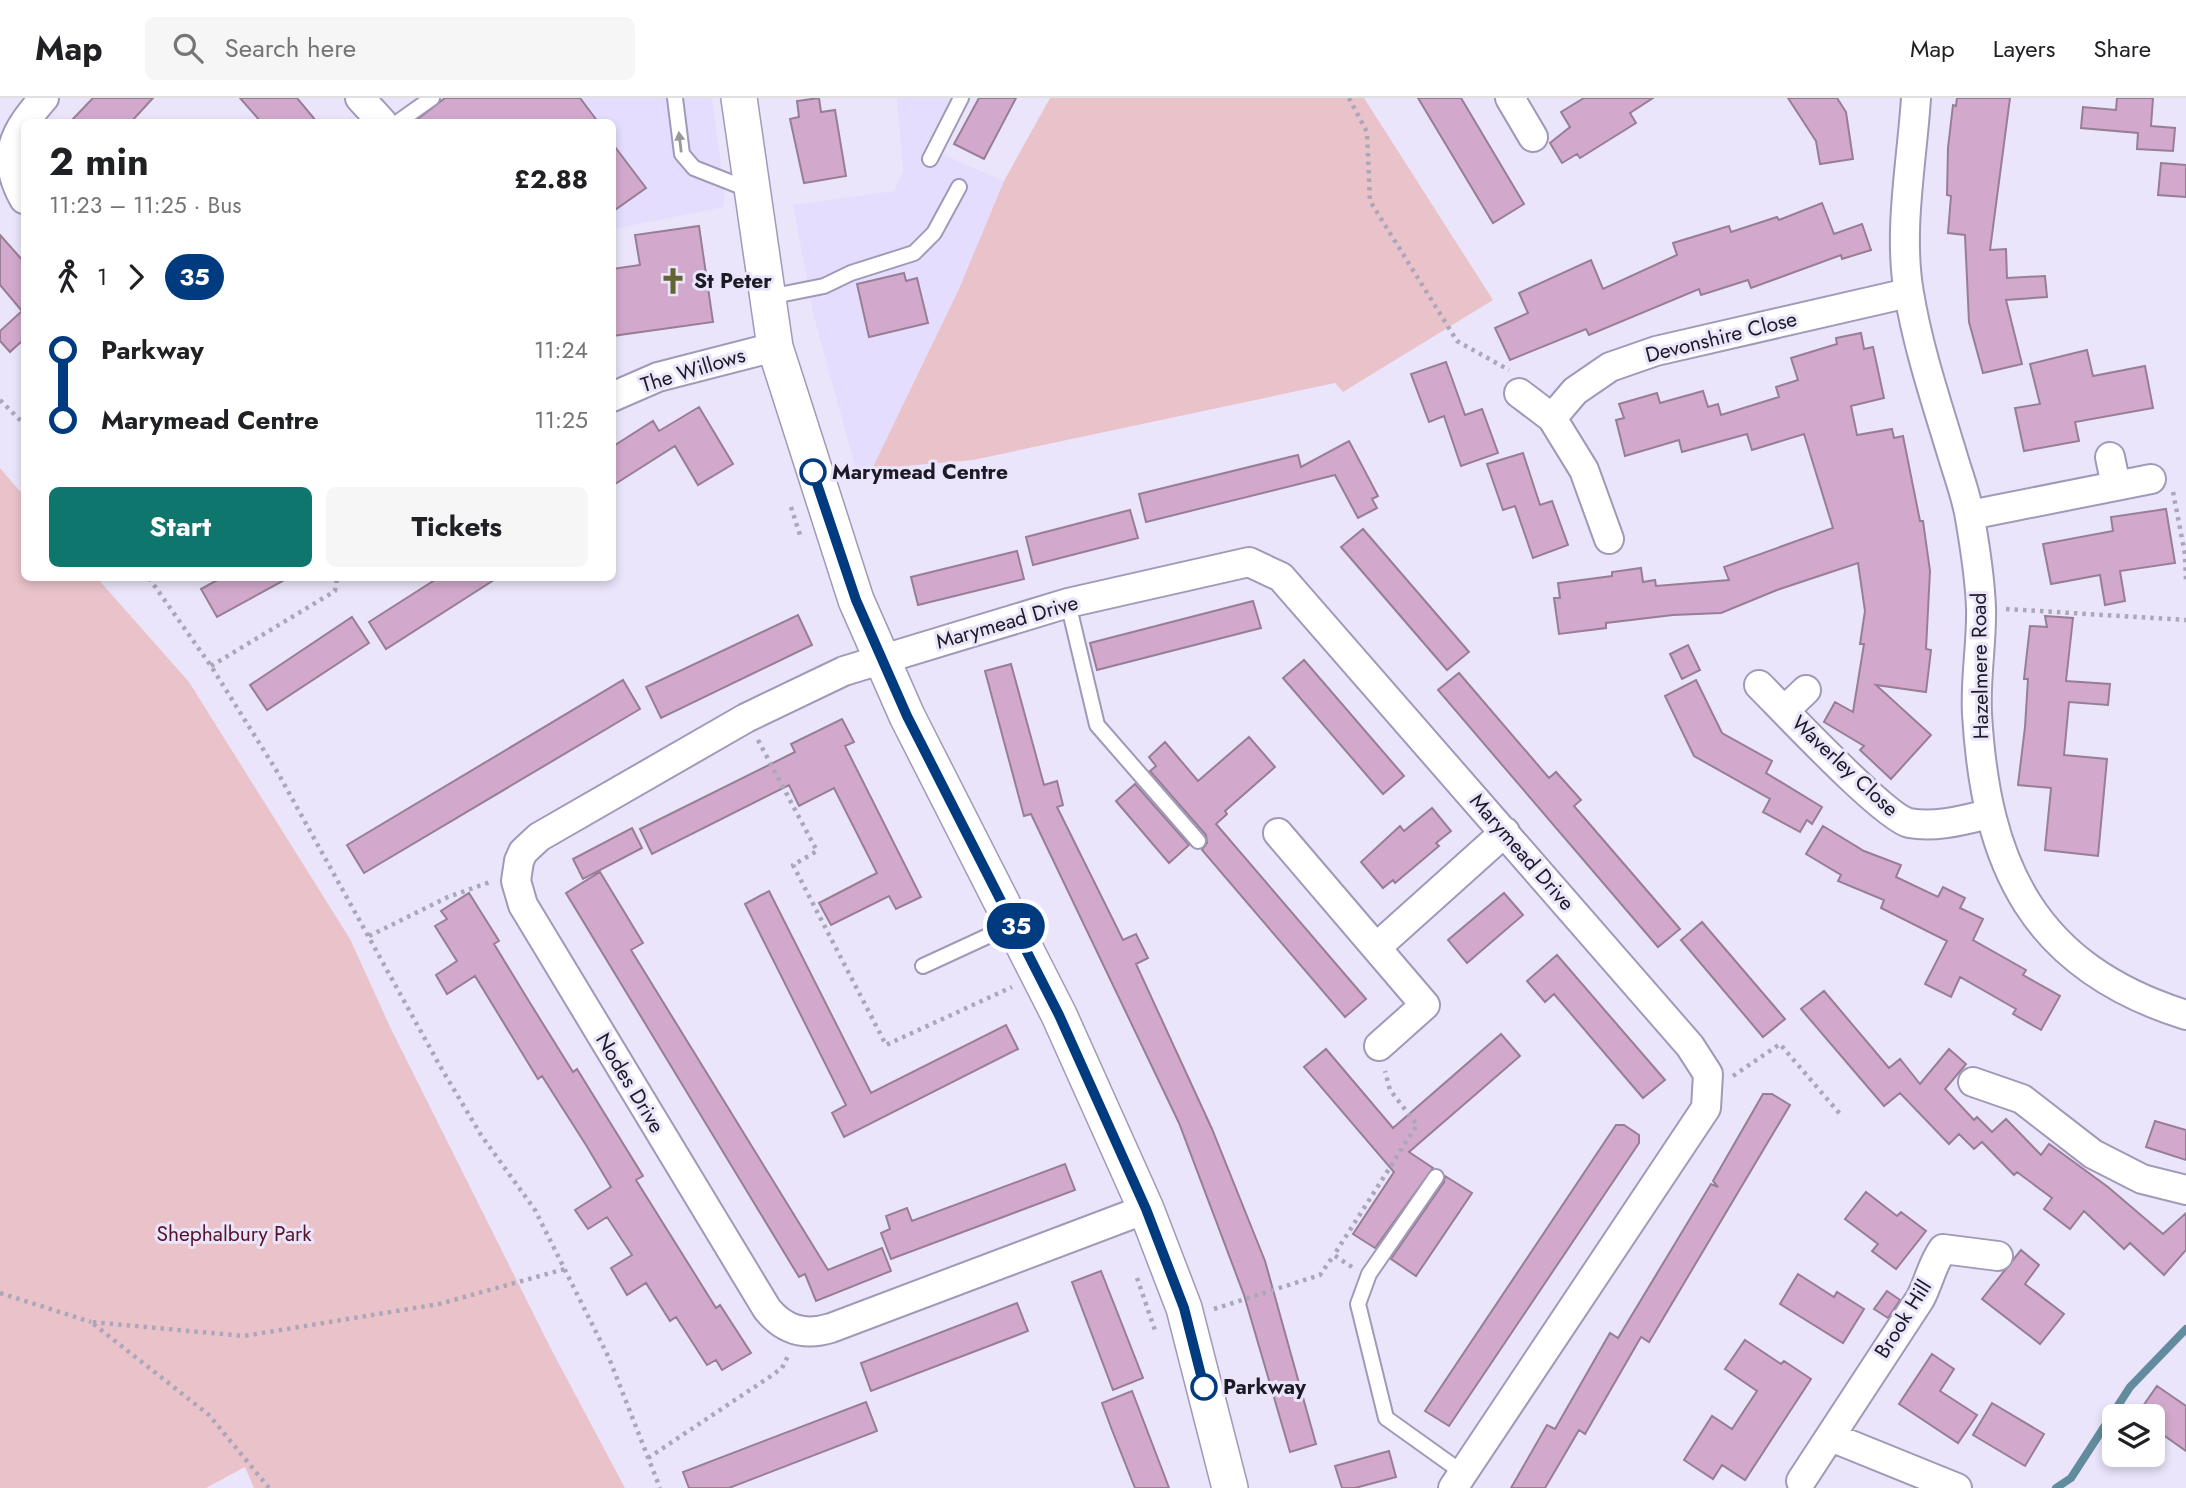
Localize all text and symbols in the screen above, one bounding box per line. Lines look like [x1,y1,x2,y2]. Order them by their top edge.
search box [145,17,635,80]
text: Map [35,25,103,72]
icon: search [169,29,207,67]
text: Search here [225,29,356,67]
text: Map [1910,31,1955,66]
text: Layers [1993,31,2055,66]
text: Share [2093,31,2151,66]
one-way arrow [675,131,686,153]
text: 2 min [49,134,149,189]
text: £2.88 [514,160,588,198]
text: 11:23 – 11:25 · Bus [49,188,242,222]
icon: walk [49,258,87,296]
icon: forward [117,258,155,296]
text: 35 [179,259,210,294]
text: 1 [97,260,107,294]
church icon: St Peter [658,266,688,296]
place label: St Peter [694,266,772,296]
street label: Devonshire Close [1642,304,1800,370]
text: Parkway [101,331,204,369]
text: 11:24 [534,333,588,367]
street label: The Willows [637,340,749,400]
text: Marymead Centre [101,401,319,439]
text: 11:25 [534,403,588,437]
place label: Marymead Centre [832,457,1008,487]
marker: Marymead Centre [800,459,826,485]
button: Start [49,487,312,567]
button: Tickets [326,487,588,567]
street label: Marymead Drive [932,587,1082,657]
street label: Hazelmere Road [1964,592,1996,740]
street label: Waverley Close [1785,708,1905,824]
street label: Marymead Drive [1463,787,1581,917]
line badge: 35 [984,903,1048,949]
text: 35 [1001,908,1031,943]
street label: Nodes Drive [588,1027,672,1139]
park label: Shephalbury Park [156,1219,312,1249]
street label: Brook Hill [1867,1274,1939,1364]
place label: Parkway [1223,1372,1307,1402]
marker: Parkway [1191,1374,1217,1400]
map controls [2102,1404,2165,1467]
button: layers [2102,1404,2165,1467]

